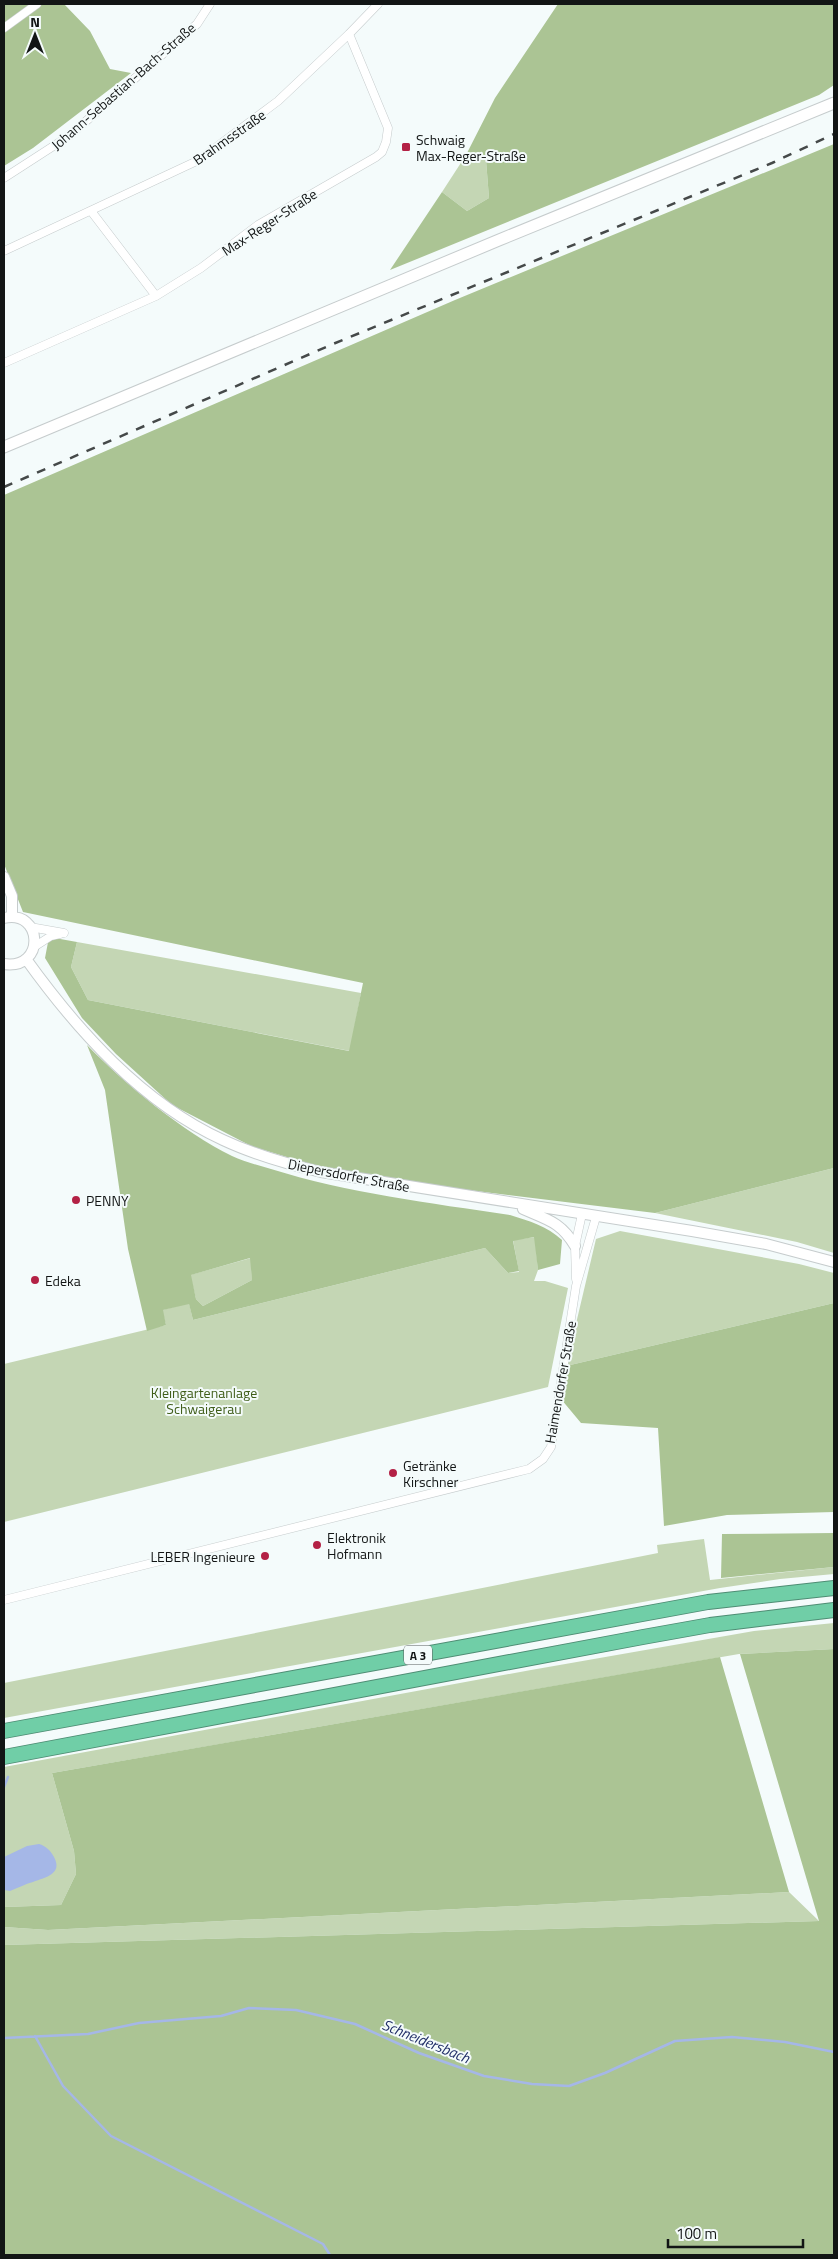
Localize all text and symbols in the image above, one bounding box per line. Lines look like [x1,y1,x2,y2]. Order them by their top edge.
north arrow [10,10,60,60]
text: N [30,11,40,32]
street label: Johann-Sebastian-Bach-Straße [46,17,200,155]
street label: Brahmsstraße [188,104,270,170]
place label: Schwaig Max-Reger-Straße [416,129,526,166]
marker: Schwaig Max-Reger-Straße [400,141,412,153]
street label: Max-Reger-Straße [217,183,321,261]
street label: Diepersdorfer Straße [286,1153,412,1197]
place label: PENNY [86,1190,129,1211]
marker: PENNY [70,1194,82,1206]
place label: Edeka [45,1270,81,1291]
marker: Edeka [29,1274,41,1286]
street label: Haimendorfer Straße [539,1319,581,1445]
park label: Kleingartenanlage Schwaigerau [151,1382,257,1419]
place label: Getränke Kirschner [403,1455,459,1492]
marker: Getränke Kirschner [387,1467,399,1479]
place label: Elektronik Hofmann [327,1527,386,1564]
marker: Elektronik Hofmann [311,1539,323,1551]
place label: LEBER Ingenieure [150,1546,255,1567]
marker: LEBER Ingenieure [259,1550,271,1562]
road number: A 3 [404,1646,432,1664]
water label: Schneidersbach [379,2013,474,2069]
scale bar [668,2216,803,2248]
text: 100 m [676,2222,717,2245]

